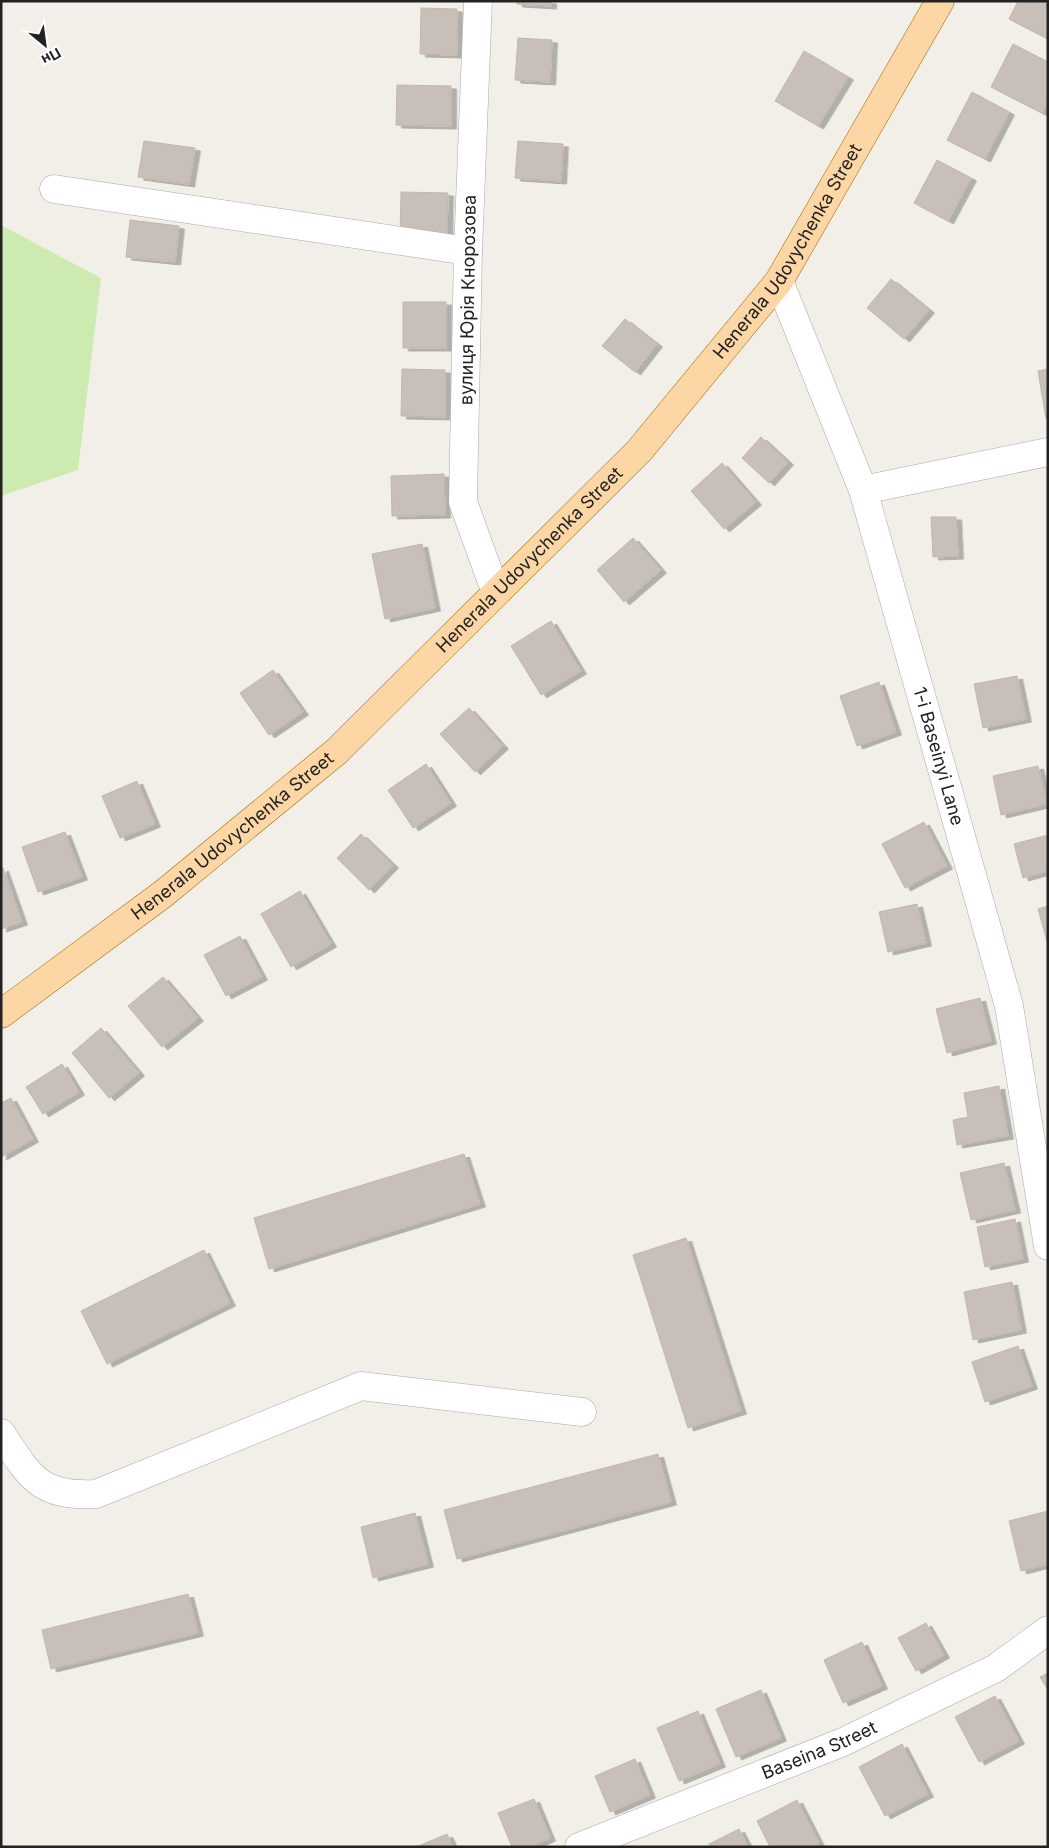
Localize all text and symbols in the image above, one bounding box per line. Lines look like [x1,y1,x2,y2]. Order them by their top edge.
north arrow [20,20,70,70]
text: Пн [39,45,64,69]
street label: Henerala Udovychenka Street [708,140,866,363]
street label: вулиця Юрія Кнорозова [455,195,480,405]
street label: Henerala Udovychenka Street [431,462,627,657]
street label: 1-i Baseinyi Lane [909,685,968,828]
street label: Henerala Udovychenka Street [127,747,337,924]
street label: Baseina Street [758,1716,880,1783]

